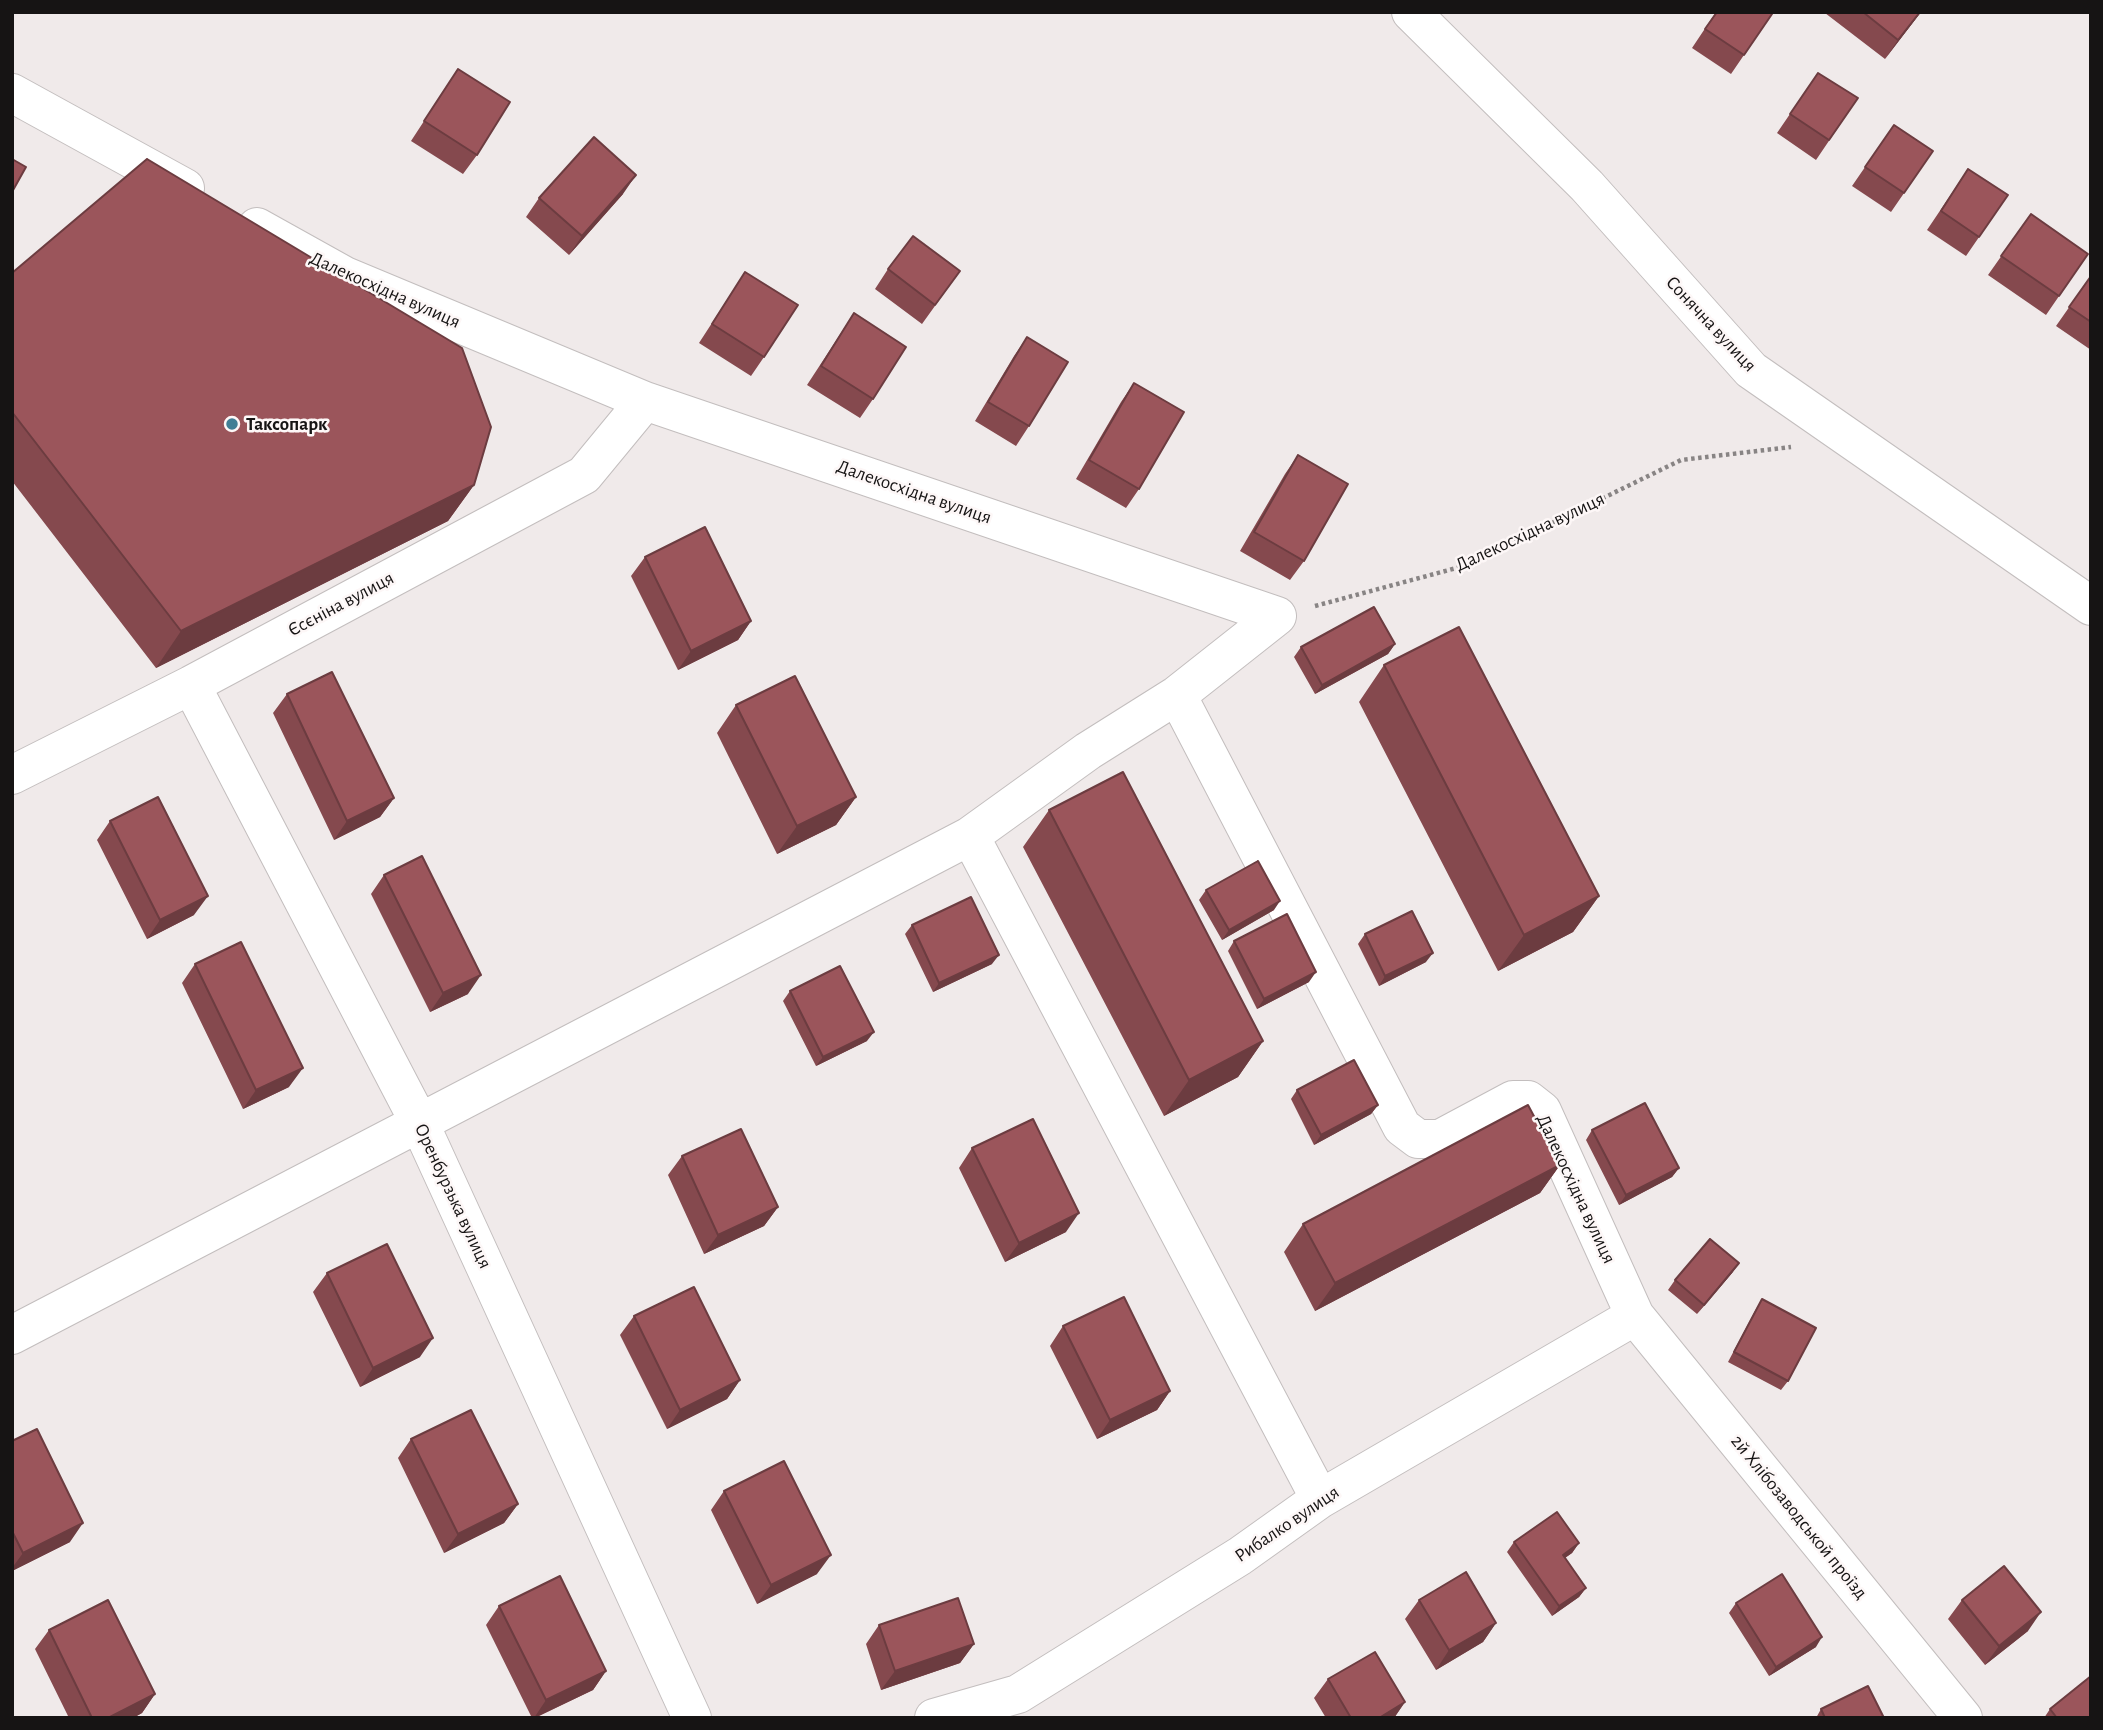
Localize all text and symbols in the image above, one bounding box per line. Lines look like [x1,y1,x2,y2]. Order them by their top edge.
street label: Далекосхідна вулиця [306,247,464,333]
street label: Сонячна вулиця [1661,271,1761,377]
place label: Таксопарк [246,413,328,435]
marker: Таксопарк [224,416,240,432]
street label: Далекосхідна вулиця [834,455,994,529]
street label: Далекосхідна вулиця [1452,487,1608,577]
street label: Єсєніна вулиця [284,567,398,641]
street label: Далекосхідна вулиця [1531,1111,1621,1267]
street label: Оренбурзька вулиця [409,1120,497,1272]
street label: 2й Хлібозаводськой проїзд [1726,1430,1872,1604]
street label: Рибалко вулиця [1230,1481,1344,1567]

